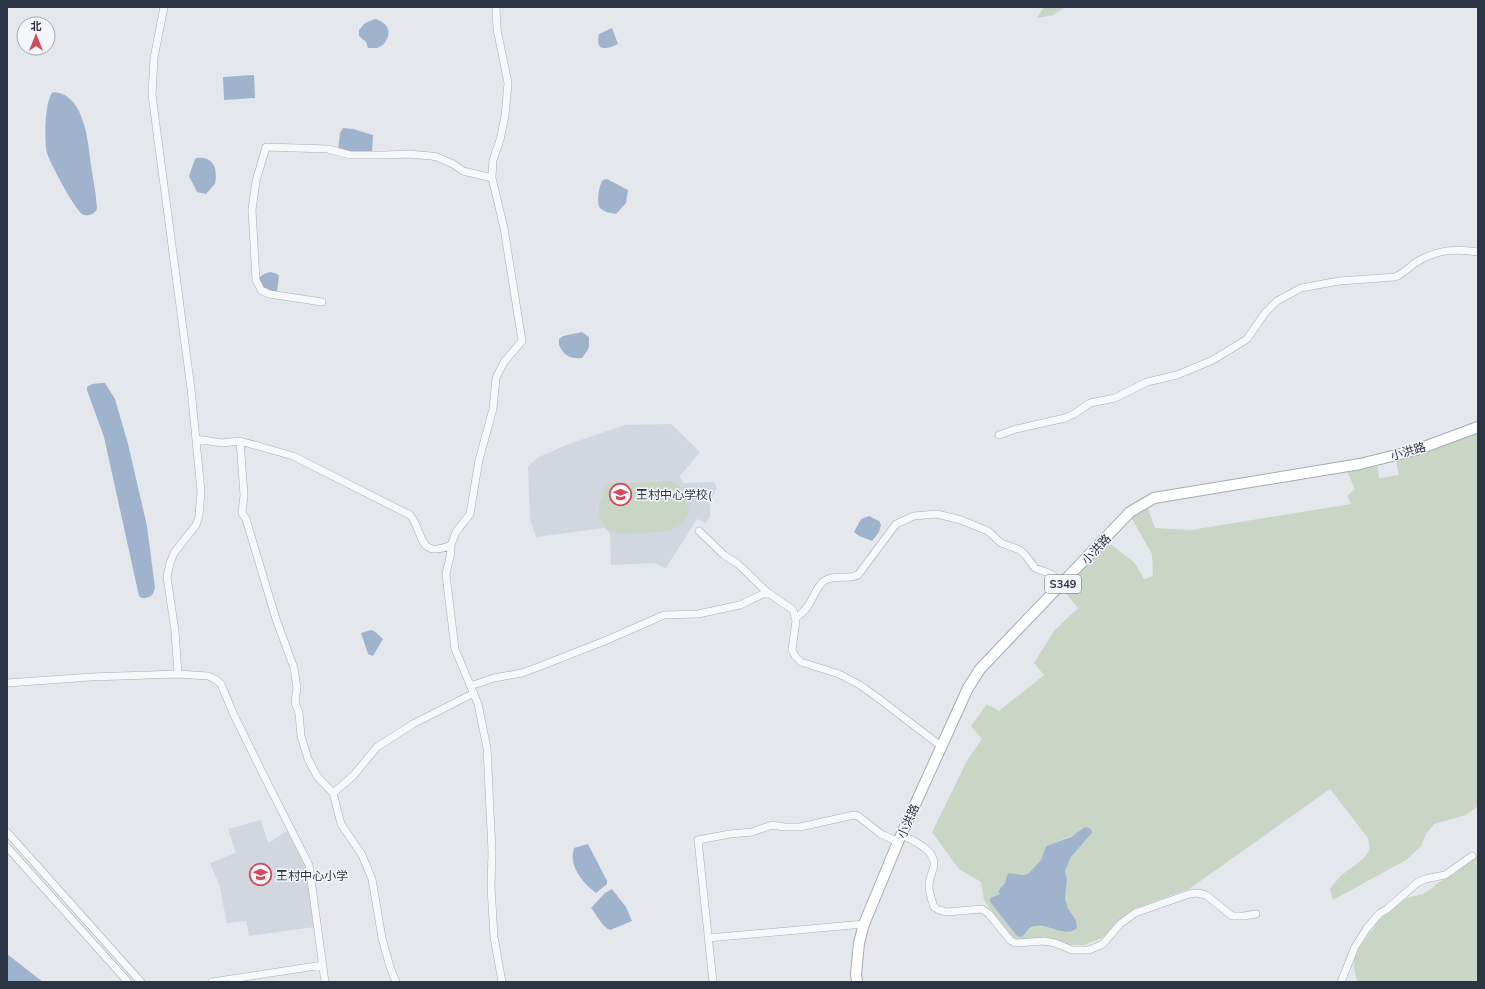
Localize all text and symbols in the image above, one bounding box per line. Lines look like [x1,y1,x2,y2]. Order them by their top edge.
north arrow [16,16,56,56]
text: 北 [31,19,42,33]
street label: 小洪路 [1389,439,1427,463]
school or university icon: 王村中心学校( [608,481,634,507]
place label: 王村中心学校( [636,487,712,502]
street label: 小洪路 [1078,531,1114,567]
road number: S349 [1045,575,1081,593]
street label: 小洪路 [894,801,922,841]
school or university icon: 王村中心小学 [248,862,274,888]
place label: 王村中心小学 [276,868,348,883]

